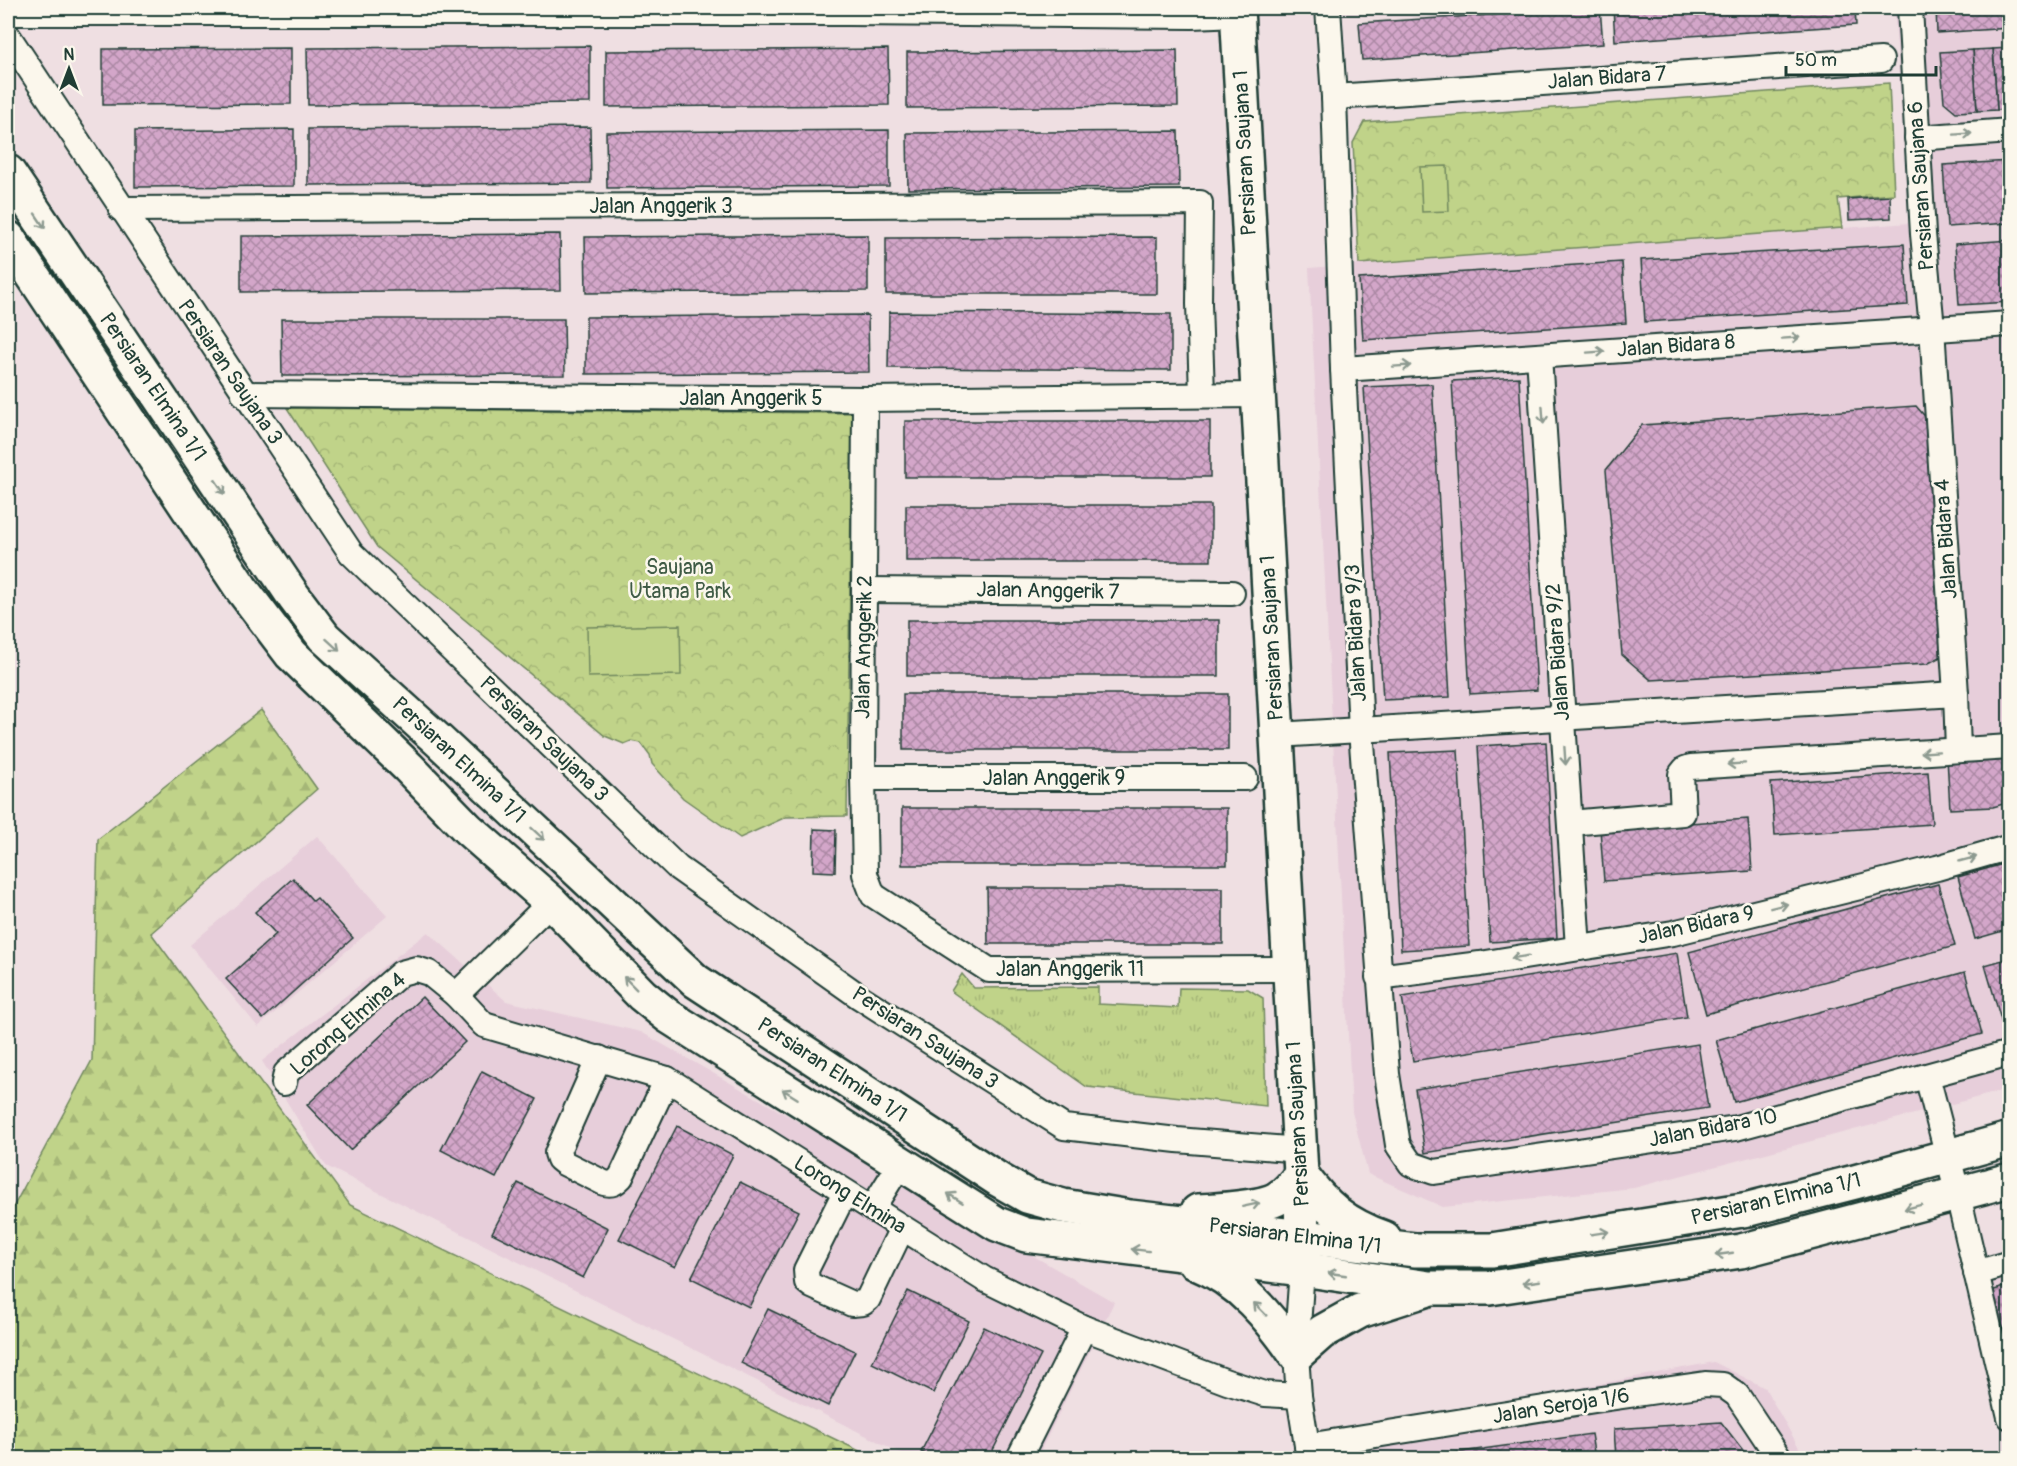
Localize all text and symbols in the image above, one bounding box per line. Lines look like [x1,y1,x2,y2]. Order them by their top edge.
north arrow [39,39,99,99]
scale bar [1786,39,1936,77]
text: N [64,45,75,65]
text: 50 m [1795,49,1837,72]
street label: Jalan Bidara 7 [1547,60,1667,96]
street label: Persiaran Saujana 1 [1227,69,1263,237]
street label: Persiaran Saujana 6 [1902,100,1940,272]
one-way arrow [1953,129,1973,140]
street label: Jalan Anggerik 3 [589,193,733,220]
one-way arrow [34,212,46,228]
street label: Persiaran Saujana 3 [171,294,289,450]
street label: Persiaran Elmina 1/1 [93,307,213,467]
street label: Jalan Bidara 8 [1616,328,1736,364]
one-way arrow [1780,333,1800,344]
one-way arrow [1586,346,1606,357]
one-way arrow [1391,360,1411,371]
street label: Jalan Anggerik 5 [679,385,823,412]
one-way arrow [1537,404,1548,424]
one-way arrow [214,478,226,495]
street label: Jalan Bidara 4 [1928,478,1964,600]
park label: Saujana Utama Park [629,554,731,605]
street label: Persiaran Saujana 1 [1254,554,1290,722]
street label: Jalan Bidara 9/3 [1339,563,1373,703]
street label: Jalan Anggerik 2 [849,575,879,719]
street label: Jalan Anggerik 7 [976,576,1120,606]
street label: Jalan Bidara 9/2 [1540,582,1576,722]
one-way arrow [325,638,340,652]
street label: Persiaran Saujana 3 [474,670,614,808]
street label: Persiaran Elmina 1/1 [386,691,532,829]
one-way arrow [1560,746,1571,766]
one-way arrow [1921,747,1941,758]
one-way arrow [1726,759,1746,770]
street label: Jalan Anggerik 9 [983,765,1125,792]
one-way arrow [531,827,546,841]
one-way arrow [1958,853,1977,864]
street label: Jalan Bidara 9 [1635,899,1757,951]
one-way arrow [1769,900,1788,912]
one-way arrow [1511,952,1531,963]
street label: Jalan Anggerik 11 [996,956,1144,983]
street label: Lorong Elmina 4 [285,966,411,1082]
one-way arrow [623,975,638,990]
street label: Persiaran Saujana 3 [847,981,1003,1095]
street label: Persiaran Elmina 1/1 [752,1011,912,1129]
street label: Persiaran Saujana 1 [1280,1040,1316,1208]
one-way arrow [782,1087,799,1099]
street label: Jalan Bidara 10 [1646,1102,1780,1154]
street label: Lorong Elmina [789,1150,911,1240]
street label: Persiaran Elmina 1/1 [1688,1166,1864,1232]
one-way arrow [947,1191,964,1203]
one-way arrow [1241,1199,1260,1210]
one-way arrow [1904,1201,1923,1213]
street label: Persiaran Elmina 1/1 [1207,1212,1383,1260]
one-way arrow [1589,1227,1609,1238]
one-way arrow [1130,1244,1150,1255]
one-way arrow [1714,1248,1734,1259]
one-way arrow [1328,1269,1347,1280]
one-way arrow [1521,1277,1541,1288]
one-way arrow [1253,1302,1267,1317]
street label: Jalan Seroja 1/6 [1490,1382,1632,1430]

